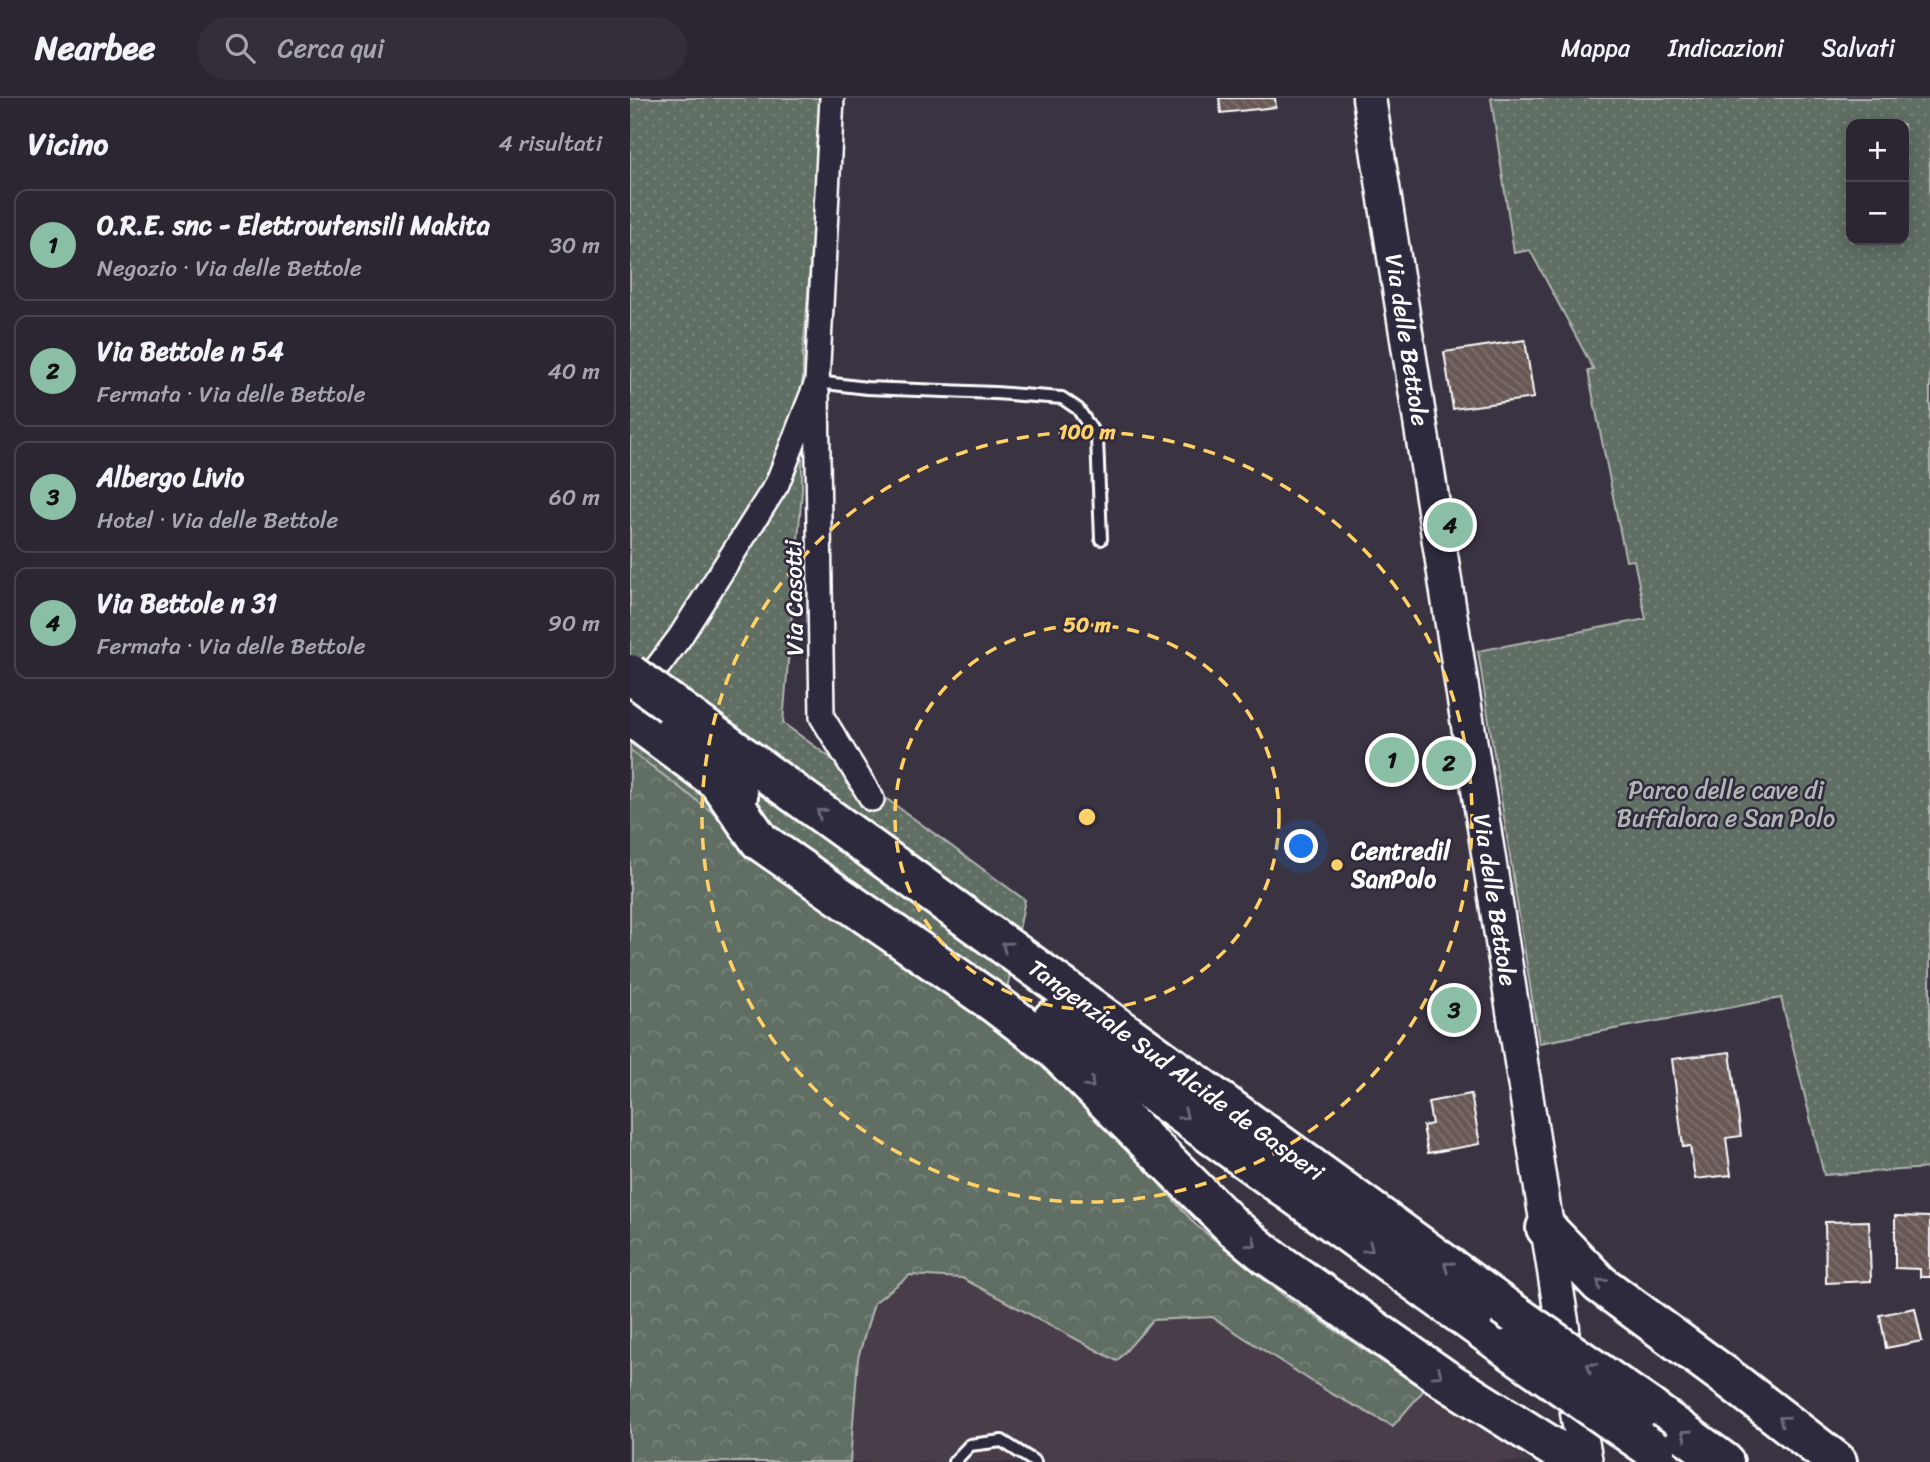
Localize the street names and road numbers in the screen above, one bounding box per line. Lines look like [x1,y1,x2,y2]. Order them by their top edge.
street label: Via delle Bettole [1373,251,1441,429]
street label: Via Casotti [772,538,816,656]
street label: Via delle Bettole [1461,811,1529,989]
street label: Tangenziale Sud Alcide de Gasperi [1019,948,1334,1193]

